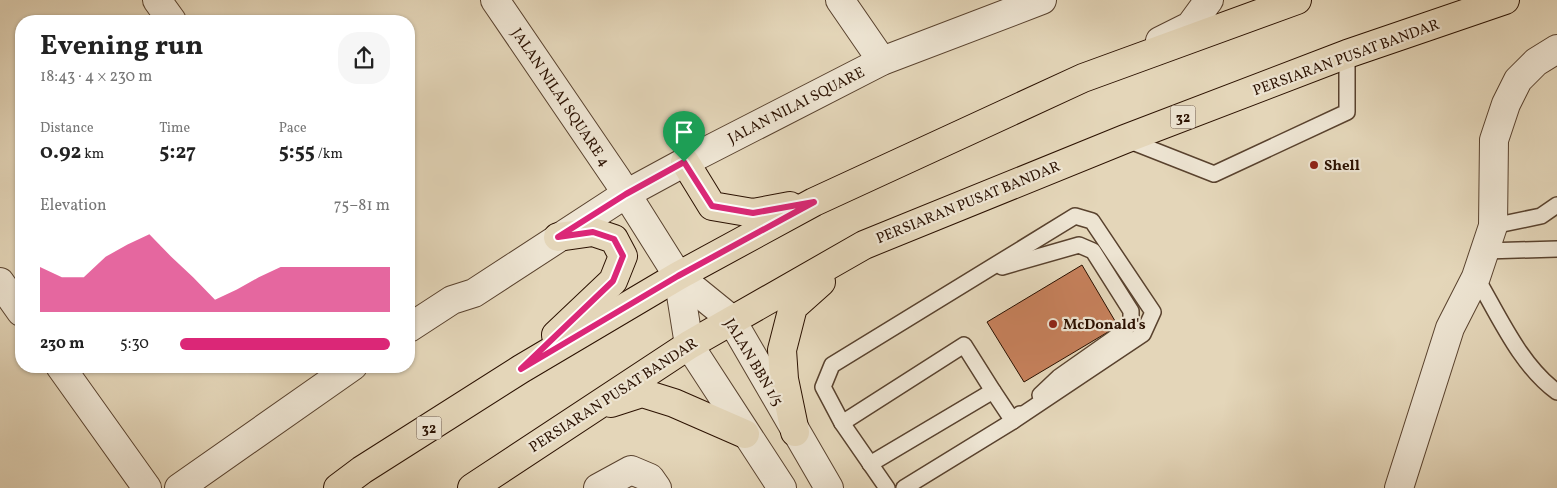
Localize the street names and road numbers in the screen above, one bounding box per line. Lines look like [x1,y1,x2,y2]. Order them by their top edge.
street label: PERSIARAN PUSAT BANDAR [1250,15,1443,102]
street label: JALAN NILAI SQUARE 4 [506,24,614,171]
street label: JALAN NILAI SQUARE [725,63,869,150]
road number: 32 [1170,105,1196,128]
street label: PERSIARAN PUSAT BANDAR [873,157,1064,250]
street label: JALAN BBN 1/5 [718,315,787,411]
street label: PERSIARAN PUSAT BANDAR [525,334,702,459]
road number: 32 [416,416,442,439]

